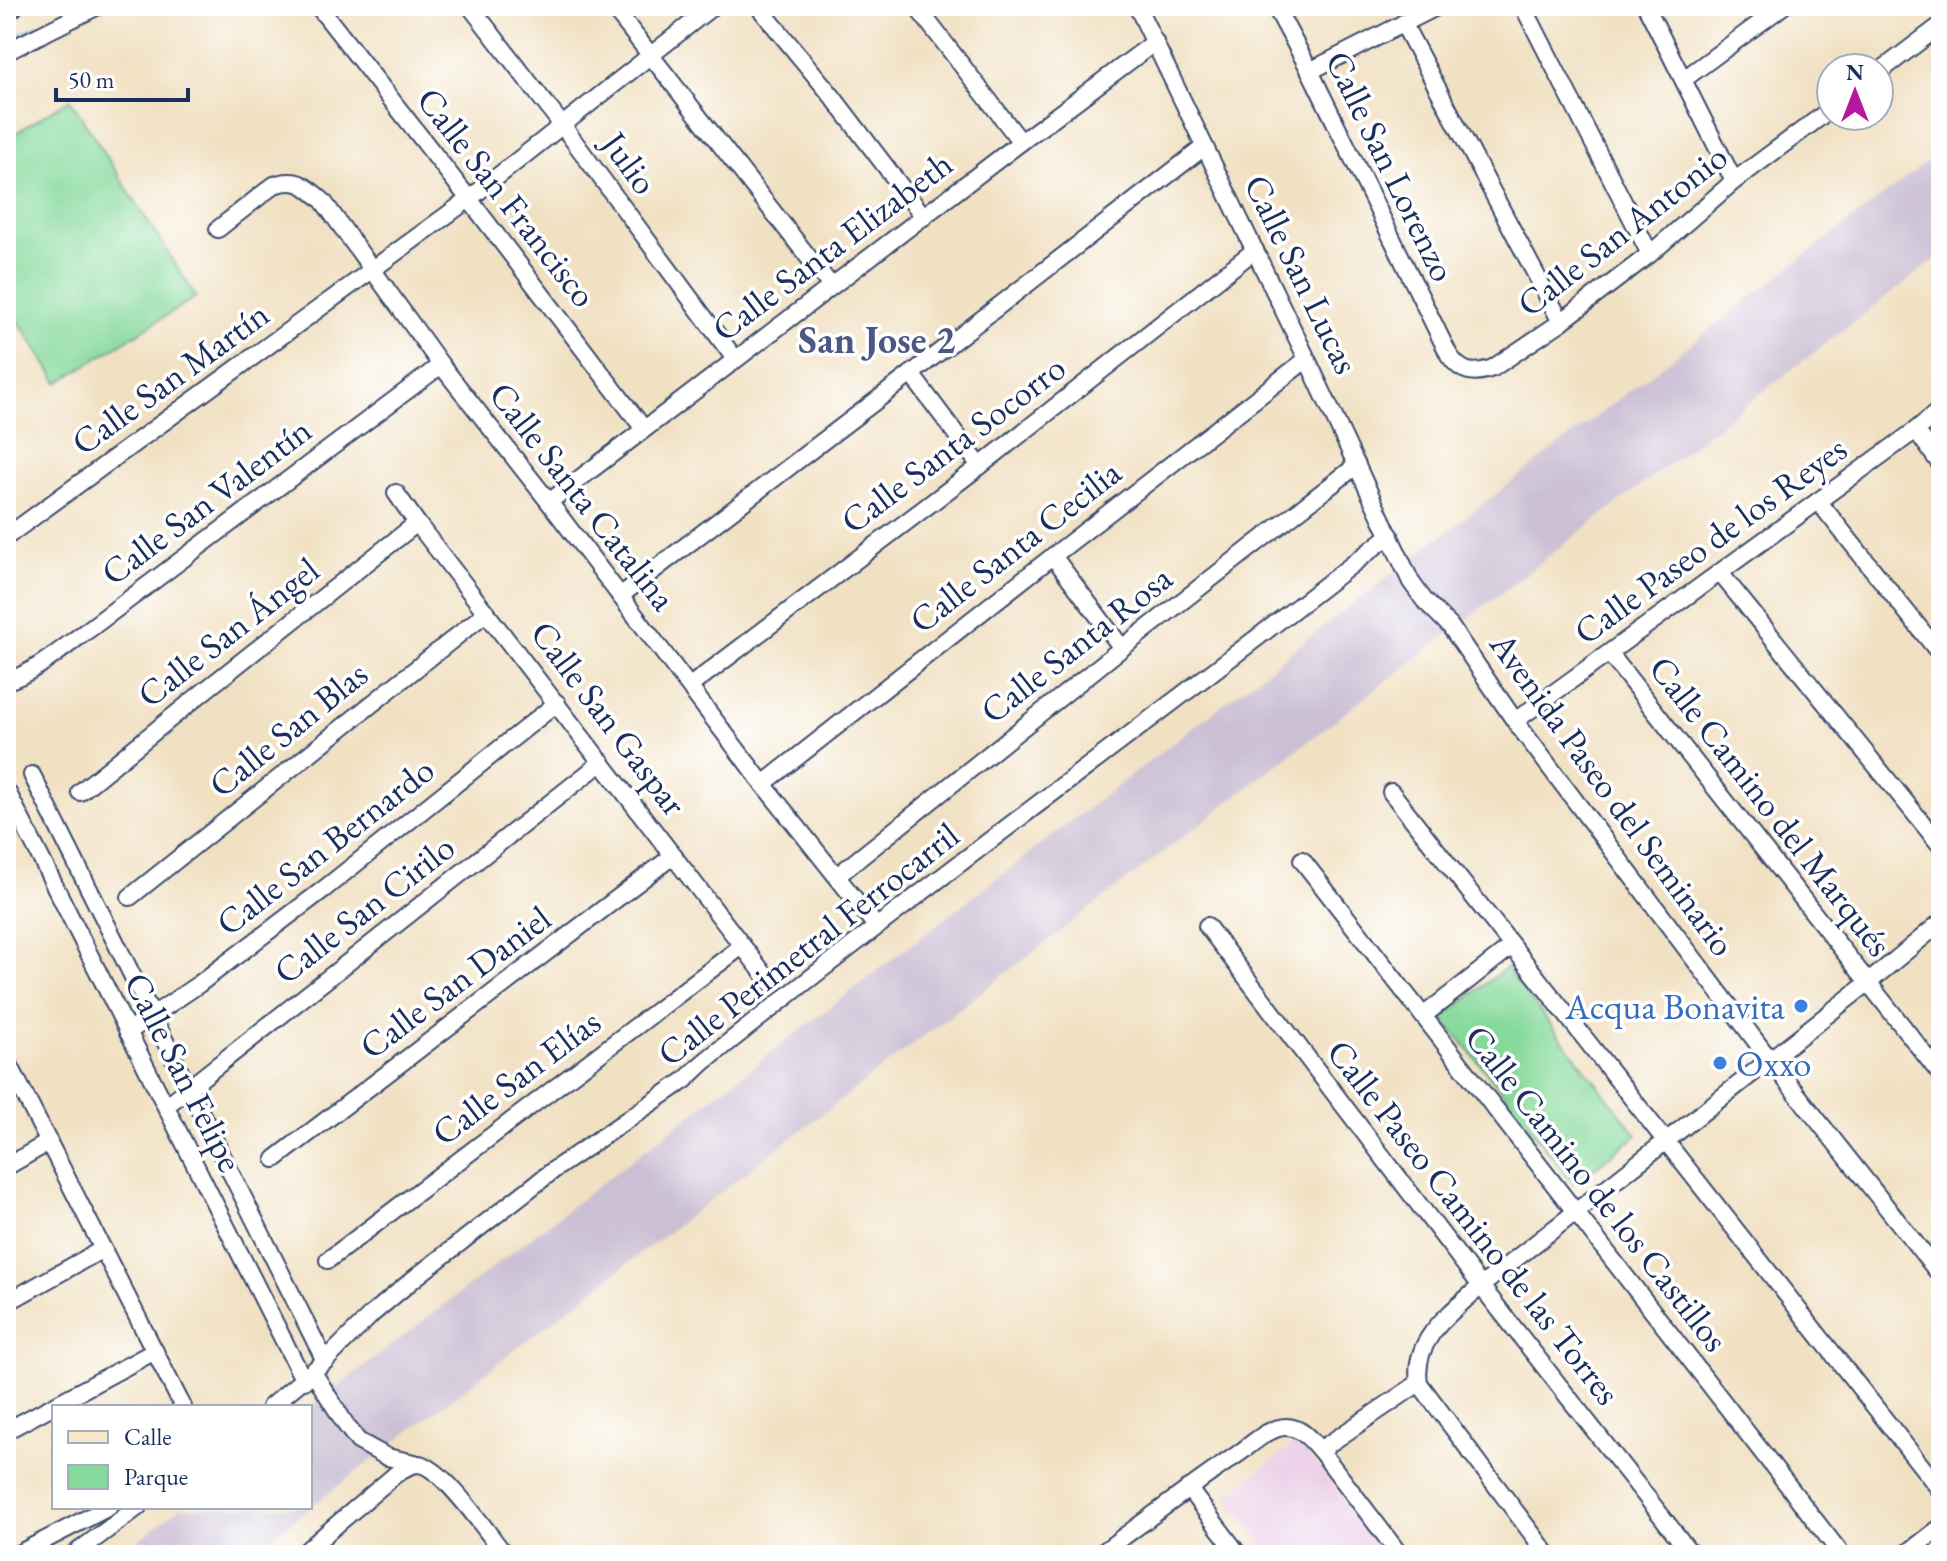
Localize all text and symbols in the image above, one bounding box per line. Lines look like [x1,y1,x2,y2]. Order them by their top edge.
street label: Calle San Lorenzo [1315,43,1467,289]
scale bar [56,52,188,102]
north arrow [1815,52,1895,132]
text: N [1846,58,1864,87]
text: 50 m [68,64,115,95]
street label: Calle San Francisco [406,78,608,316]
street label: Julio [590,120,669,204]
street label: Calle San Antonio [1507,133,1737,327]
street label: Calle Santa Elizabeth [702,140,962,352]
street label: Calle San Lucas [1234,167,1370,381]
street label: Calle San Martín [62,291,278,465]
district label: San Jose 2 [798,315,956,364]
street label: Calle Santa Socorro [831,344,1075,544]
street label: Calle Santa Catalina [479,372,687,620]
street label: Calle San Valentín [91,407,321,595]
street label: Calle Paseo de los Reyes [1564,425,1856,655]
street label: Calle Santa Cecilia [900,448,1131,643]
street label: Calle San Ángel [128,546,328,718]
street label: Calle Santa Rosa [971,554,1182,734]
street label: Calle San Gaspar [520,611,698,825]
street label: Avenida Paseo del Seminario [1479,622,1746,965]
street label: Calle Camino del Marqués [1639,646,1903,966]
street label: Calle San Blas [199,650,377,808]
street label: Calle San Bernardo [206,746,444,946]
street label: Calle Perimetral Ferrocarril [648,812,968,1076]
street label: Calle San Cirilo [264,824,464,994]
street label: Calle San Daniel [350,895,560,1069]
street label: Calle San Felipe [114,965,254,1179]
place label: Acqua Bonavita [1564,983,1786,1030]
marker: Acqua Bonavita [1792,997,1810,1015]
street label: Calle San Elías [422,998,610,1156]
street label: Calle Camino de los Castillos [1455,1015,1739,1361]
street label: Calle Paseo Camino de las Torres [1317,1030,1631,1414]
place label: Oxxo [1736,1040,1811,1087]
marker: Oxxo [1711,1054,1729,1072]
legend [52,1405,312,1509]
text: Calle [124,1421,172,1452]
text: Parque [124,1461,188,1492]

